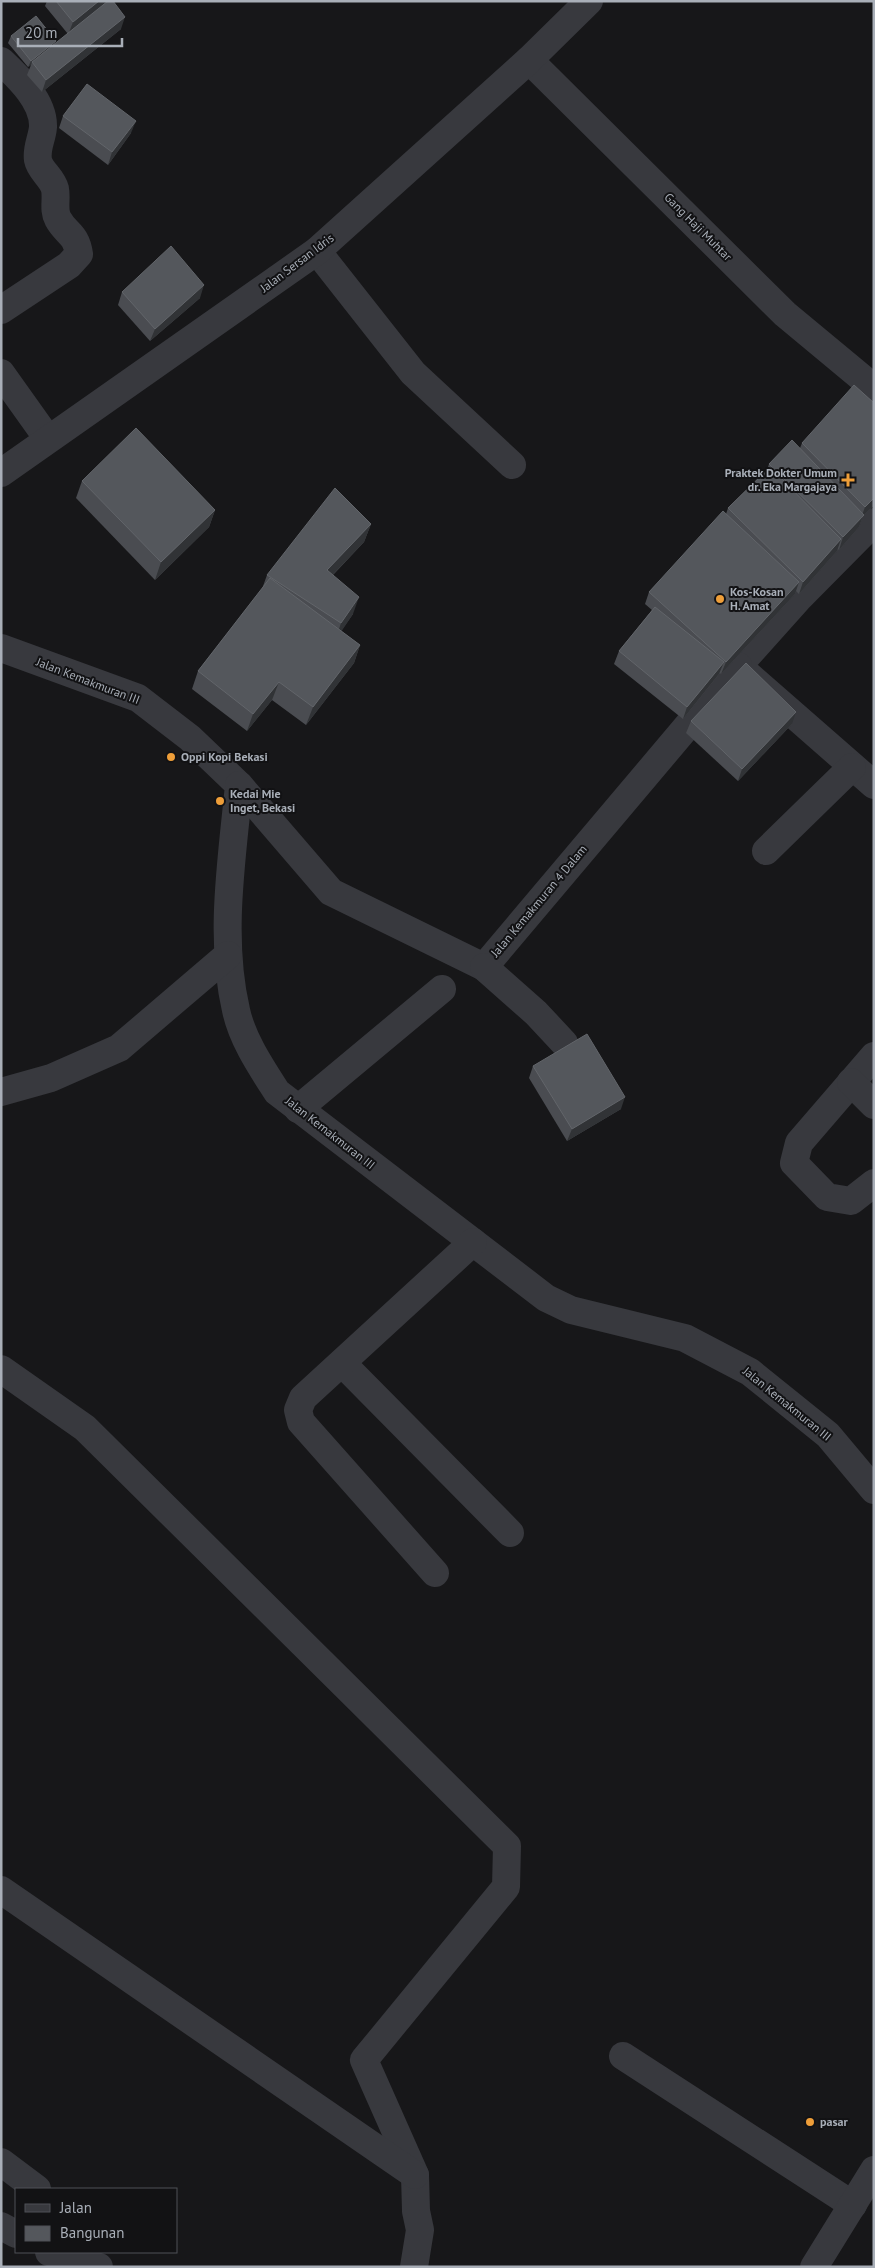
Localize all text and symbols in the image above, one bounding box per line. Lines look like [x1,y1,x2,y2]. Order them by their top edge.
scale bar [18,15,121,47]
text: 20 m [25,23,58,42]
street label: Gang Haji Muhtar [661,190,735,264]
street label: Jalan Sersan Idris [256,230,336,296]
place label: Praktek Dokter Umum dr. Eka Margajaya [725,465,837,494]
marker: Praktek Dokter Umum dr. Eka Margajaya [841,473,855,487]
place label: Kos-Kosan H. Amat [730,584,784,613]
marker: Kos-Kosan H. Amat [714,593,726,605]
street label: Jalan Kemakmuran III [33,654,142,707]
place label: Oppi Kopi Bekasi [181,749,268,764]
marker: Oppi Kopi Bekasi [165,751,177,763]
place label: Kedai Mie Inget, Bekasi [230,786,295,815]
marker: Kedai Mie Inget, Bekasi [214,795,226,807]
street label: Jalan Kemakmuran 4 Dalam [487,842,590,961]
street label: Jalan Kemakmuran III [282,1092,378,1172]
street label: Jalan Kemakmuran III [739,1363,835,1444]
place label: pasar [820,2114,848,2129]
marker: pasar [804,2116,816,2128]
legend [15,2188,178,2253]
text: Jalan [59,2198,92,2217]
text: Bangunan [60,2223,124,2242]

